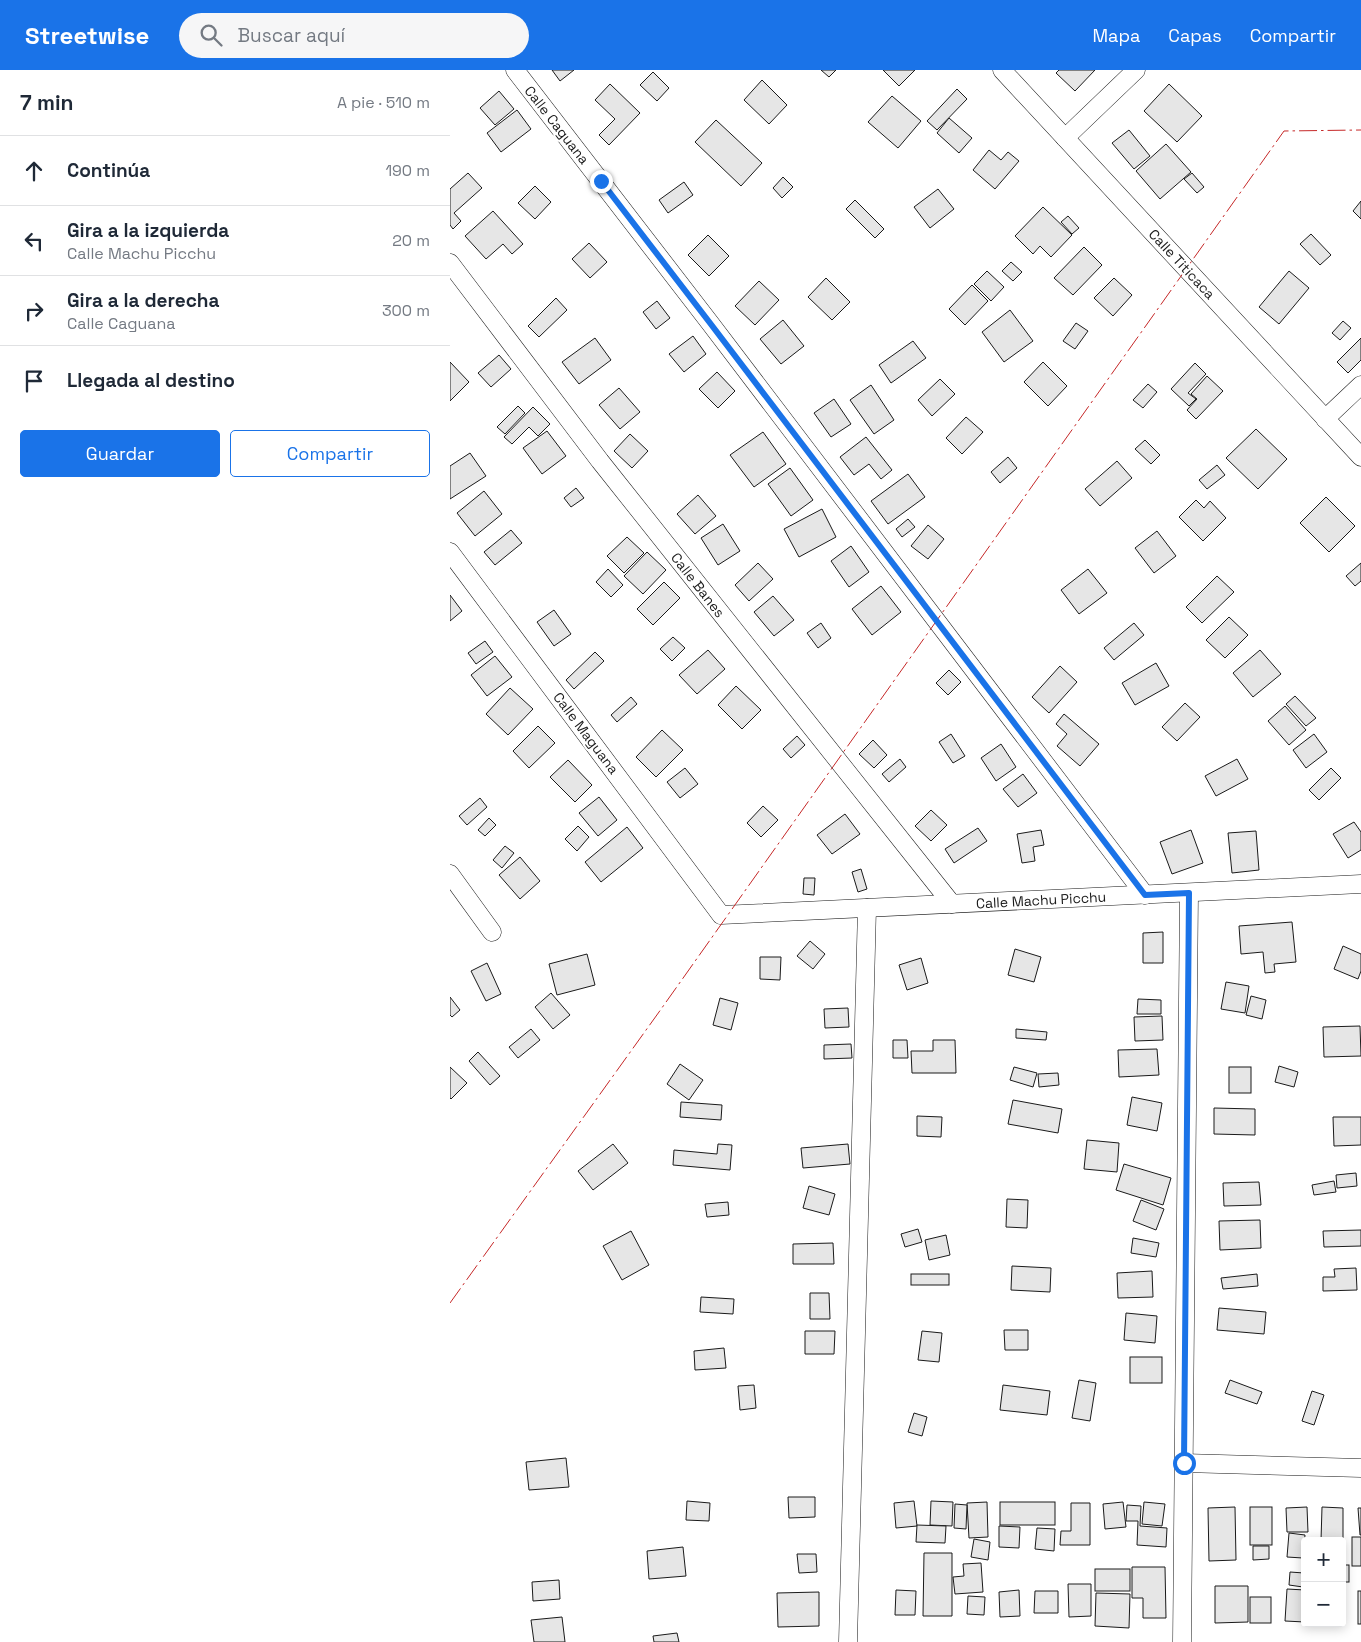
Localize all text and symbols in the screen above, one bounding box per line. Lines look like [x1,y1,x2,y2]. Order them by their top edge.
search box [179,13,529,58]
text: Streetwise [25,20,149,51]
icon: search [197,21,225,49]
text: Buscar aquí [237,23,345,48]
text: Mapa [1092,24,1140,47]
text: Capas [1168,24,1222,47]
text: Compartir [1250,24,1336,47]
street label: Calle Caguana [521,82,593,168]
text: 7 min [20,89,73,116]
text: A pie · 510 m [337,92,430,113]
icon: ahead [20,157,48,185]
text: Continúa [67,158,150,183]
text: 190 m [385,160,430,181]
route end [590,170,613,193]
text: Gira a la izquierda [67,218,229,243]
street label: Calle Titicaca [1145,225,1219,303]
icon: left [20,227,48,255]
text: 20 m [392,230,430,251]
text: Calle Machu Picchu [67,243,216,264]
text: Gira a la derecha [67,288,219,313]
icon: right [20,297,48,325]
text: 300 m [382,300,430,321]
text: Calle Caguana [67,313,175,334]
icon: arrive [20,367,48,395]
text: Llegada al destino [67,368,235,393]
button: Guardar [20,430,220,477]
button: Compartir [230,430,430,477]
street label: Calle Banes [667,549,729,621]
street label: Calle Maguana [549,688,623,778]
street label: Calle Machu Picchu [975,888,1107,912]
route start [1173,1452,1196,1475]
map controls [1301,1537,1346,1627]
button: + [1301,1537,1346,1582]
button: − [1301,1582,1346,1627]

